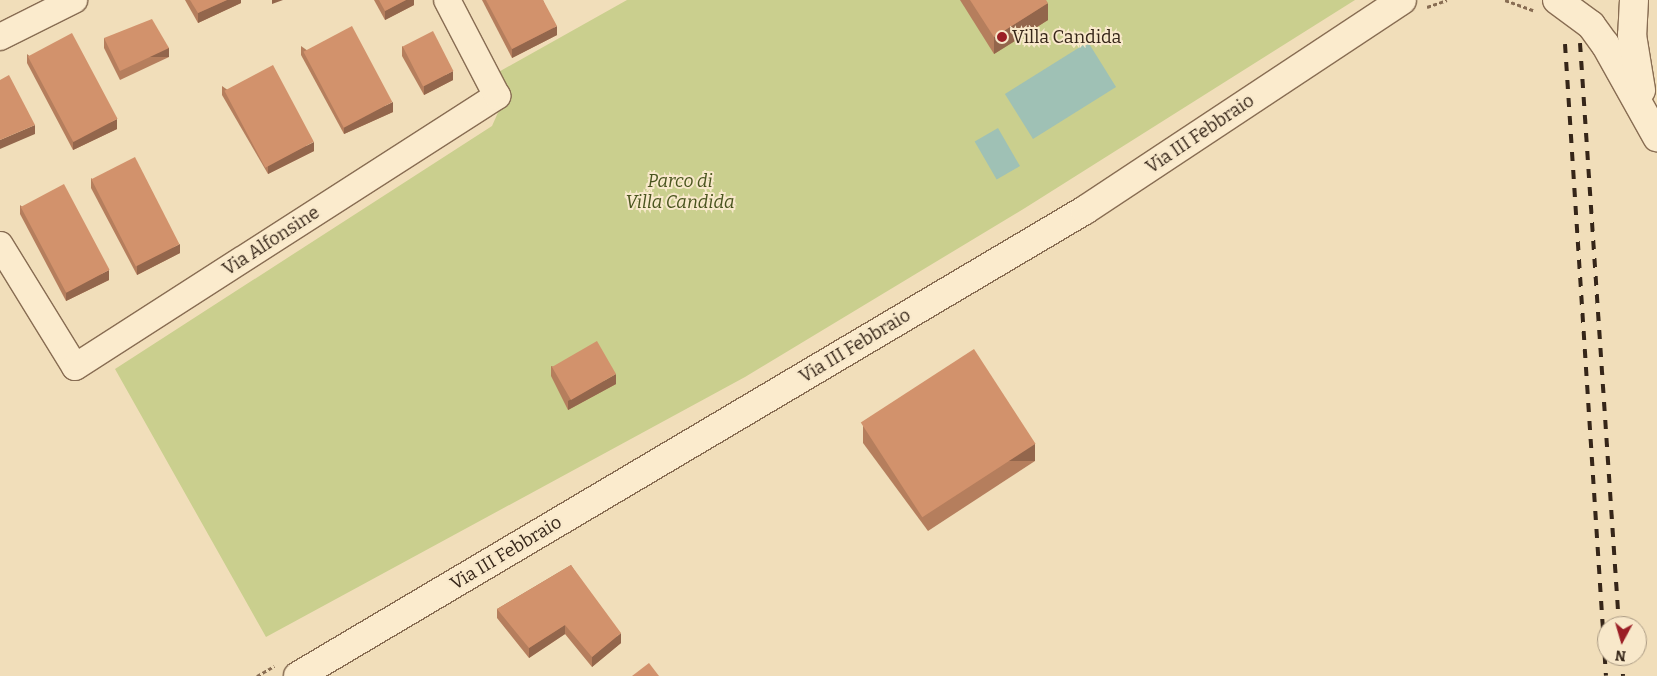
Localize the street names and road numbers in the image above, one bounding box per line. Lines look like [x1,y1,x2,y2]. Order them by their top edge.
street label: Via III Febbraio [1142,90,1258,178]
street label: Via Alfonsine [219,202,323,280]
street label: Via III Febbraio [796,304,914,388]
street label: Via III Febbraio [447,511,565,595]

